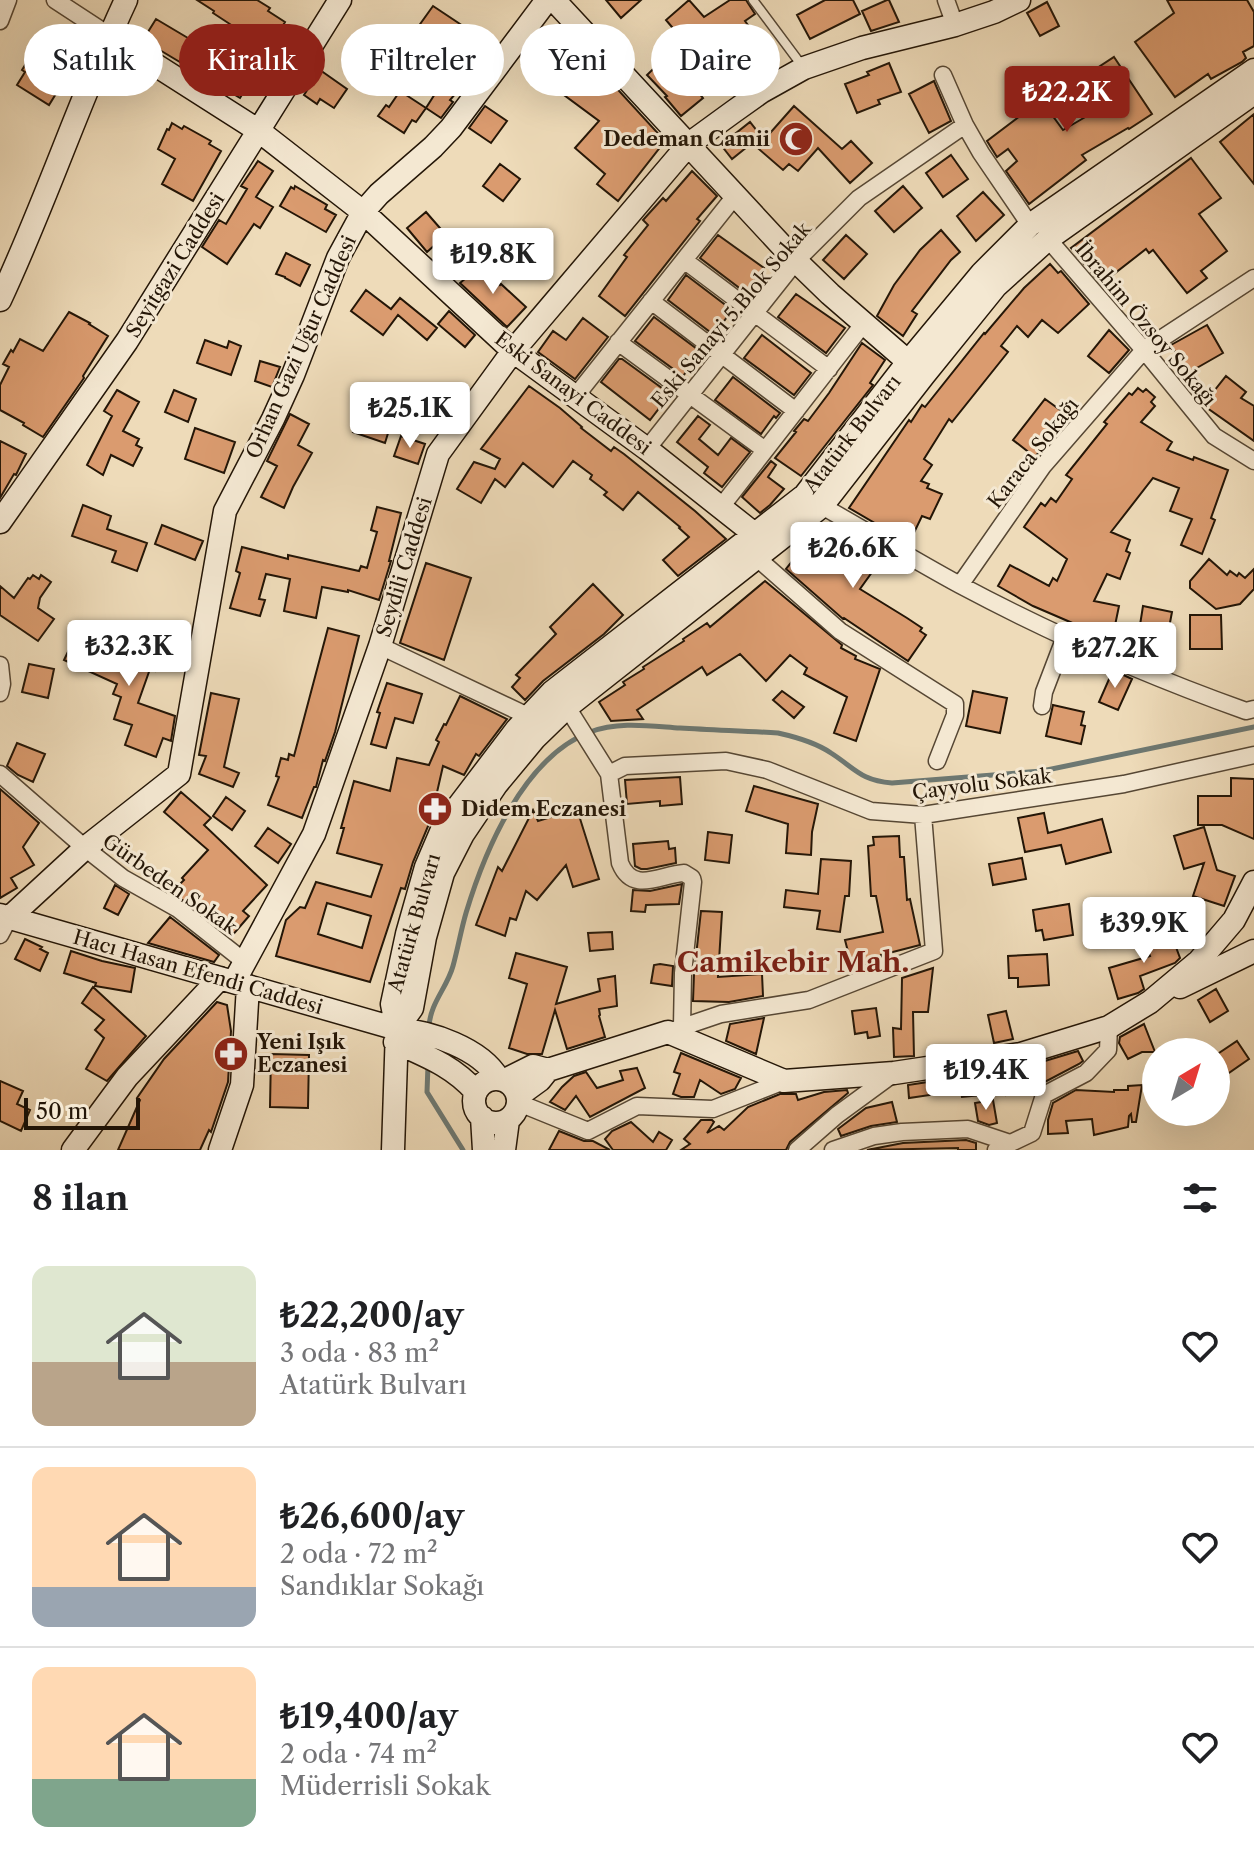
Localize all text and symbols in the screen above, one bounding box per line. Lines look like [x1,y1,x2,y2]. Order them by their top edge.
chip: Satılık [24,24,163,96]
chip: Kiralık [179,24,325,96]
chip: Filtreler [341,24,504,96]
chip: Yeni [520,24,635,96]
chip: Daire [651,24,780,96]
pin: ₺22.2K [1002,66,1132,134]
text: ₺22.2K [1023,76,1111,108]
mosque icon: Dedeman Camii [777,120,815,158]
place label: Dedeman Camii [603,127,770,151]
street label: Seyitgazi Caddesi [121,188,229,342]
street label: Eski Sanayi 5.Blok Sokak [646,216,817,413]
pin: ₺19.8K [428,228,558,296]
street label: Orhan Gazi Uğur Caddesi [241,232,361,462]
street label: İbrahim Özsoy Sokağı [1070,237,1222,411]
text: ₺19.8K [451,238,536,270]
street label: Eski Sanayi Caddesi [490,326,656,460]
street label: Atatürk Bulvarı [798,370,906,499]
pin: ₺25.1K [345,382,475,450]
text: ₺25.1K [368,392,452,424]
street label: Karaca Sokağı [982,393,1084,513]
street label: Seydili Caddesi [371,494,437,640]
pin: ₺26.6K [788,522,918,590]
text: ₺26.6K [808,532,898,564]
pin: ₺32.3K [64,620,194,688]
pin: ₺27.2K [1050,622,1180,690]
text: ₺32.3K [85,630,173,662]
text: ₺27.2K [1072,632,1158,664]
street label: Çayyolu Sokak [911,763,1055,804]
pharmacy icon: Didem Eczanesi [416,790,454,828]
place label: Didem Eczanesi [461,797,626,821]
street label: Gürbeden Sokak [98,829,243,940]
street label: Atatürk Bulvarı [382,851,445,996]
pin: ₺39.9K [1079,897,1209,965]
text: ₺39.9K [1101,907,1187,939]
street label: Hacı Hasan Efendi Caddesi [70,925,326,1019]
district label: Camikebir Mah. [677,945,909,979]
place label: Yeni Işık Eczanesi [256,1030,347,1077]
pharmacy icon: Yeni Işık Eczanesi [212,1035,250,1073]
north arrow [1142,1038,1230,1126]
map controls [1142,1038,1230,1126]
pin: ₺19.4K [921,1044,1051,1112]
text: ₺19.4K [944,1054,1028,1086]
scale bar [24,1094,140,1130]
text: 50 m [36,1098,88,1125]
icon: filters [1178,1176,1222,1220]
text: 8 ilan [32,1177,129,1219]
text: ₺22,200/ay [280,1294,464,1336]
icon: home [96,1298,192,1394]
icon: heart [1178,1324,1222,1368]
text: 3 oda · 83 m² [280,1337,439,1369]
text: Atatürk Bulvarı [280,1369,467,1401]
text: ₺26,600/ay [280,1495,464,1537]
icon: home [96,1499,192,1595]
icon: heart [1178,1525,1222,1569]
text: 2 oda · 72 m² [280,1538,438,1570]
text: Sandıklar Sokağı [280,1570,484,1602]
text: ₺19,400/ay [280,1695,458,1737]
icon: home [96,1699,192,1795]
icon: heart [1178,1725,1222,1769]
text: 2 oda · 74 m² [280,1738,437,1770]
text: Müderrisli Sokak [280,1770,490,1802]

